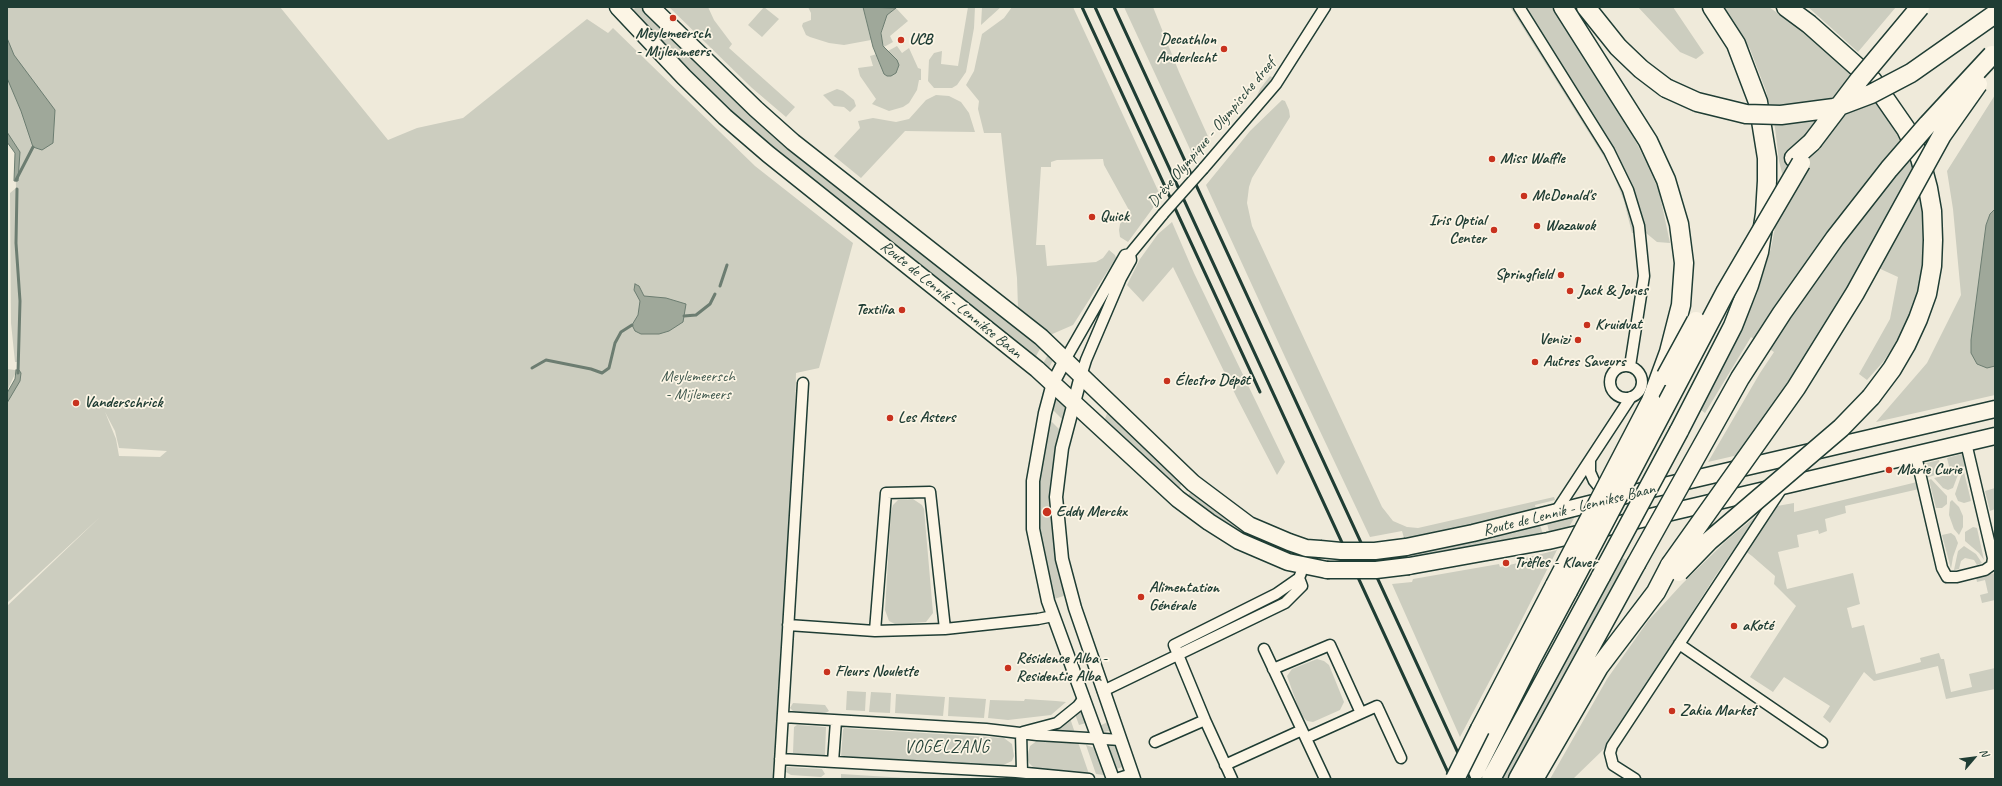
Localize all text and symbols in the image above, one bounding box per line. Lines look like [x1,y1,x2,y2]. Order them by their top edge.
marker: Meylemeersch - Mijlenmeers [668,13,678,23]
place label: Meylemeersch - Mijlenmeers [635,24,711,62]
place label: UCB [909,30,933,50]
place label: Decathlon Anderlecht [1156,30,1216,68]
marker: UCB [896,35,906,45]
marker: Decathlon Anderlecht [1219,44,1229,54]
street label: Drève Olympique - Olympische dreef [1144,55,1280,211]
place label: Miss Waffle [1500,149,1565,169]
marker: Miss Waffle [1487,154,1497,164]
place label: McDonald's [1532,186,1595,206]
marker: McDonald's [1519,191,1529,201]
place label: Quick [1100,207,1129,227]
place label: Iris Optial Center [1429,211,1486,249]
marker: Quick [1087,212,1097,222]
place label: Wazawok [1545,216,1595,236]
marker: Wazawok [1532,221,1542,231]
marker: Iris Optial Center [1489,225,1499,235]
street label: Route de Lennik - Lennikse Baan [876,237,1026,363]
place label: Springfield [1495,265,1553,285]
marker: Springfield [1556,270,1566,280]
place label: Jack & Jones [1578,281,1648,301]
marker: Jack & Jones [1565,286,1575,296]
place label: Textilia [856,300,894,320]
marker: Textilia [897,305,907,315]
place label: Kruidvat [1595,315,1642,335]
marker: Kruidvat [1582,320,1592,330]
place label: Venizi [1539,330,1570,350]
marker: Venizi [1573,335,1583,345]
place label: Autres Saveurs [1543,352,1625,372]
marker: Autres Saveurs [1530,357,1540,367]
park label: Meylemeersch - Mijlemeers [661,367,735,405]
place label: Électro Dépôt [1175,371,1250,391]
marker: Électro Dépôt [1162,376,1172,386]
place label: Vanderschrick [84,393,162,413]
marker: Vanderschrick [71,398,81,408]
place label: Les Asters [898,408,955,428]
marker: Les Asters [885,413,895,423]
place label: Marie Curie [1897,460,1962,480]
marker: Marie Curie [1884,465,1894,475]
street label: Route de Lennik - Lennikse Baan [1481,479,1657,541]
place label: Eddy Merckx [1056,502,1127,522]
marker: Eddy Merckx [1041,506,1053,518]
place label: Trèfles - Klaver [1514,553,1597,573]
marker: Trèfles - Klaver [1501,558,1511,568]
place label: Alimentation Générale [1149,578,1219,616]
marker: Alimentation Générale [1136,592,1146,602]
place label: aKoté [1742,616,1773,636]
marker: aKoté [1729,621,1739,631]
place label: Résidence Alba - Residentie Alba [1016,649,1107,687]
place label: Fleurs Noulette [835,662,918,682]
marker: Résidence Alba - Residentie Alba [1003,663,1013,673]
marker: Fleurs Noulette [822,667,832,677]
place label: Zakia Market [1680,701,1756,721]
marker: Zakia Market [1667,706,1677,716]
district label: VOGELZANG [904,738,990,758]
north arrow [1954,738,1994,778]
text: N [1977,746,1992,759]

